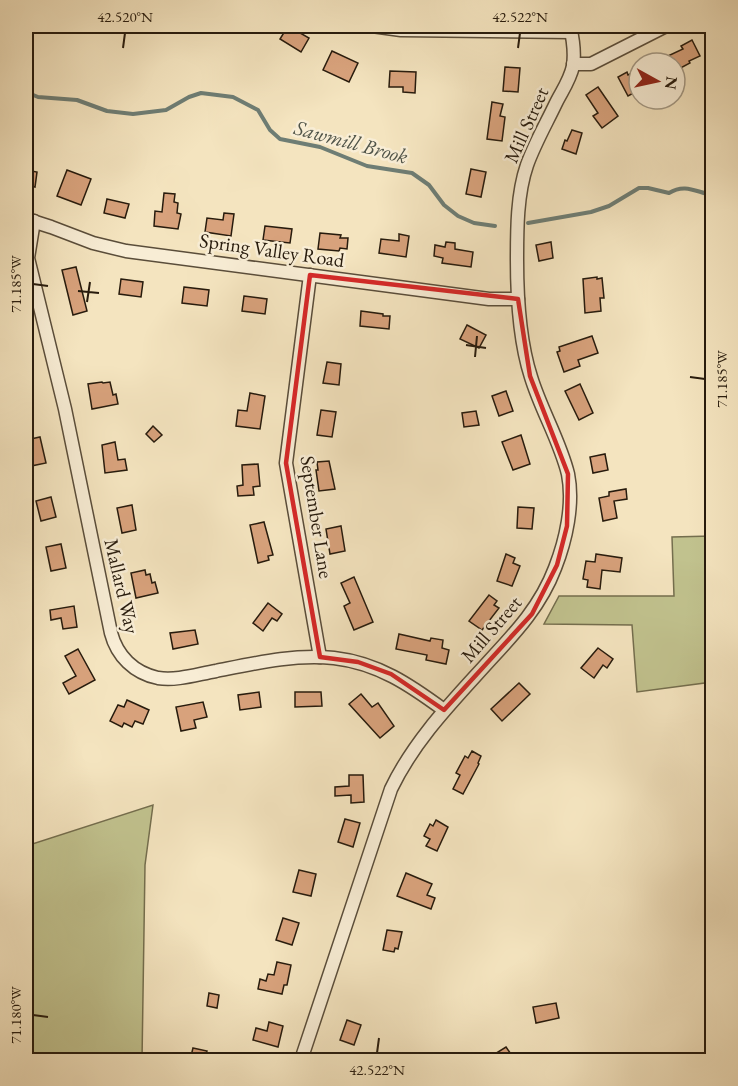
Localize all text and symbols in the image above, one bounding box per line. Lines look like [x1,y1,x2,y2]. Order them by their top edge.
text: 42.520°N [97,7,153,26]
text: 42.522°N [492,7,548,26]
north arrow [627,51,687,111]
text: N [660,75,683,91]
street label: Mill Street [498,82,555,167]
water label: Sawmill Brook [290,113,411,170]
street label: Spring Valley Road [198,227,347,273]
text: 71.185°W [6,255,25,313]
text: 71.185°W [712,350,731,408]
street label: September Lane [294,454,340,580]
street label: Mallard Way [98,536,146,636]
street label: Mill Street [455,590,528,668]
text: 71.180°W [6,986,25,1044]
text: 42.522°N [349,1060,405,1079]

